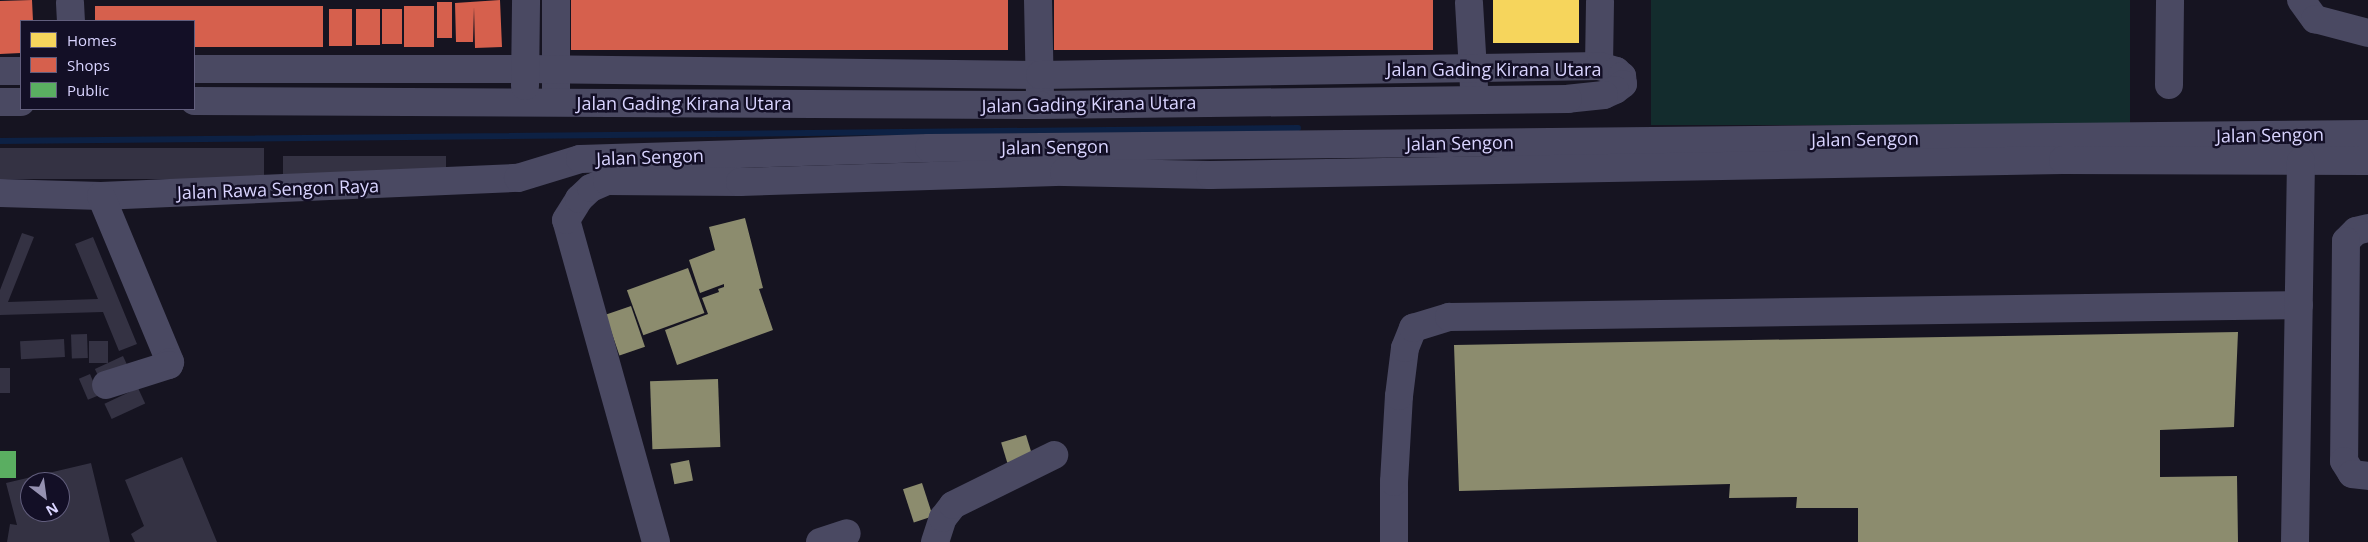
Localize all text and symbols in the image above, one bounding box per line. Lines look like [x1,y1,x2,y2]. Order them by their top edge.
legend [20,20,195,110]
text: Homes [67,30,117,50]
text: Shops [67,55,110,75]
street label: Jalan Gading Kirana Utara [1387,58,1601,80]
text: Public [67,80,109,100]
street label: Jalan Gading Kirana Utara [981,91,1197,117]
street label: Jalan Gading Kirana Utara [577,92,791,114]
street label: Jalan Sengon [2216,123,2324,147]
street label: Jalan Sengon [1811,127,1919,151]
street label: Jalan Sengon [1406,131,1514,155]
street label: Jalan Sengon [1001,135,1109,159]
street label: Jalan Sengon [596,144,704,170]
street label: Jalan Rawa Sengon Raya [177,175,379,203]
north arrow [20,472,70,522]
text: N [43,498,62,521]

